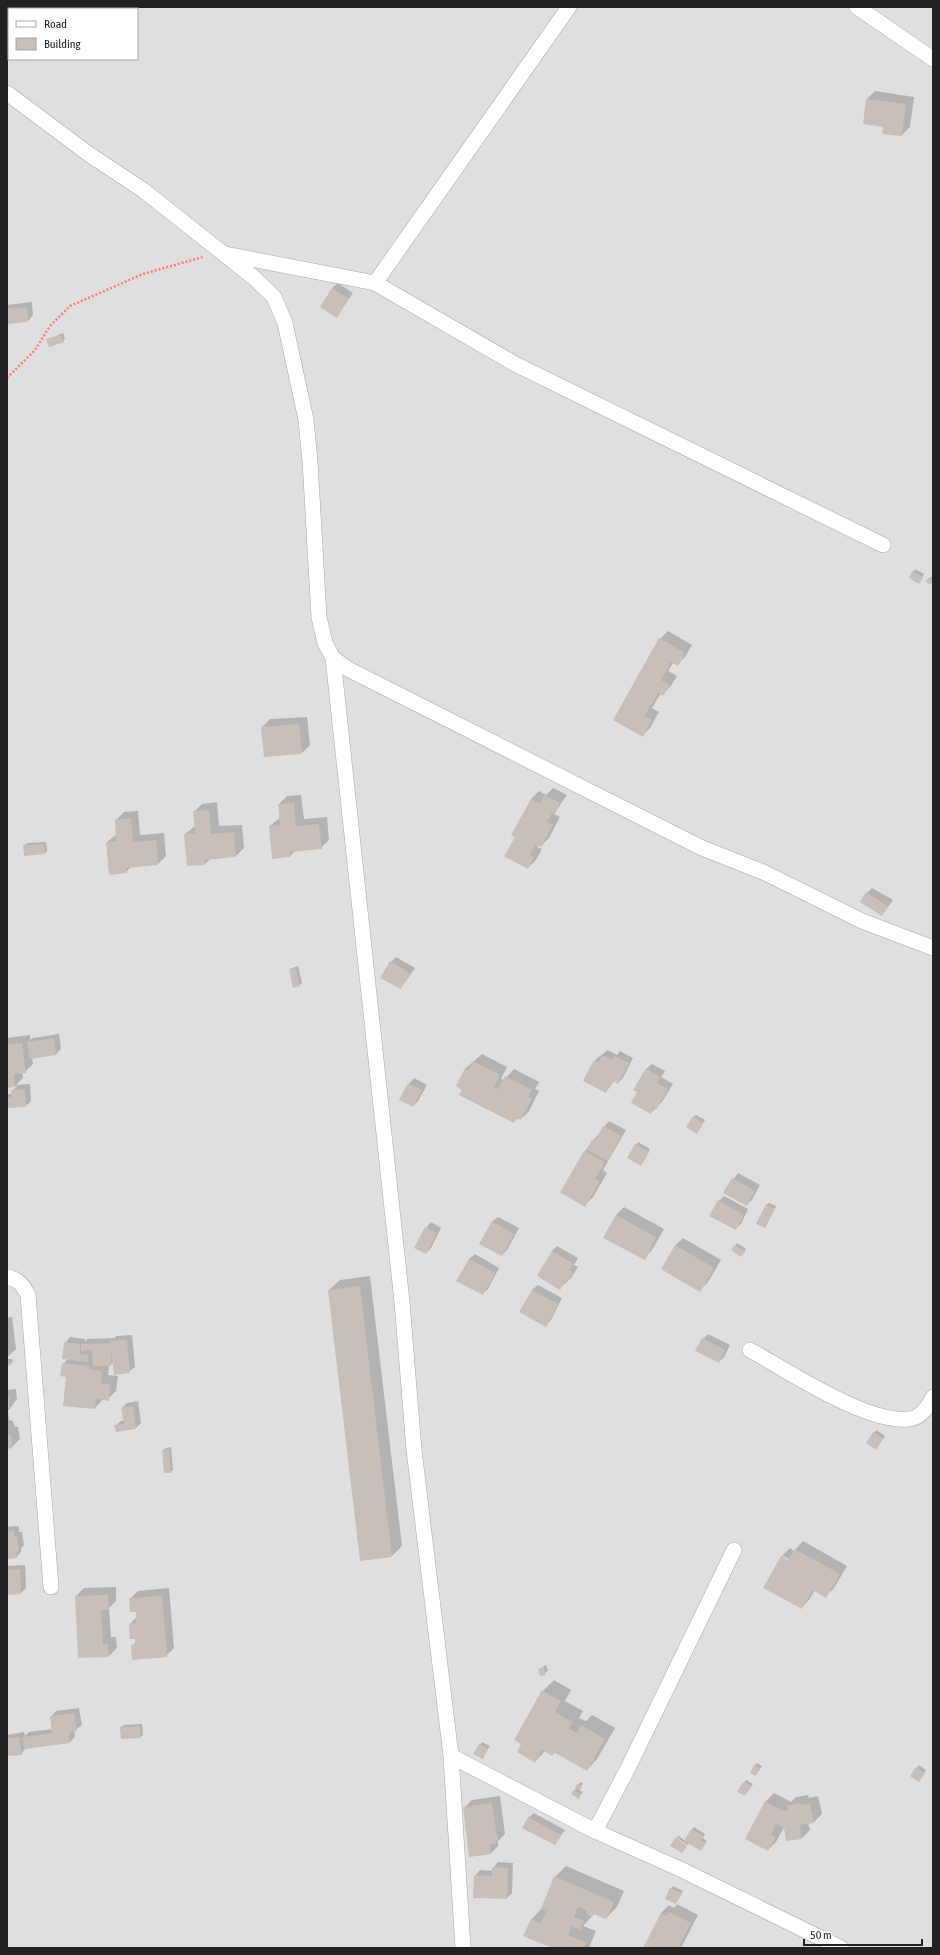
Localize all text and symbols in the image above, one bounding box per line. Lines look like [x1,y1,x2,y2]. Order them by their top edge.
legend [8,8,138,60]
text: Road [44,17,67,31]
text: Building [44,37,82,51]
scale bar [804,1921,922,1947]
text: 50 m [810,1928,832,1942]

